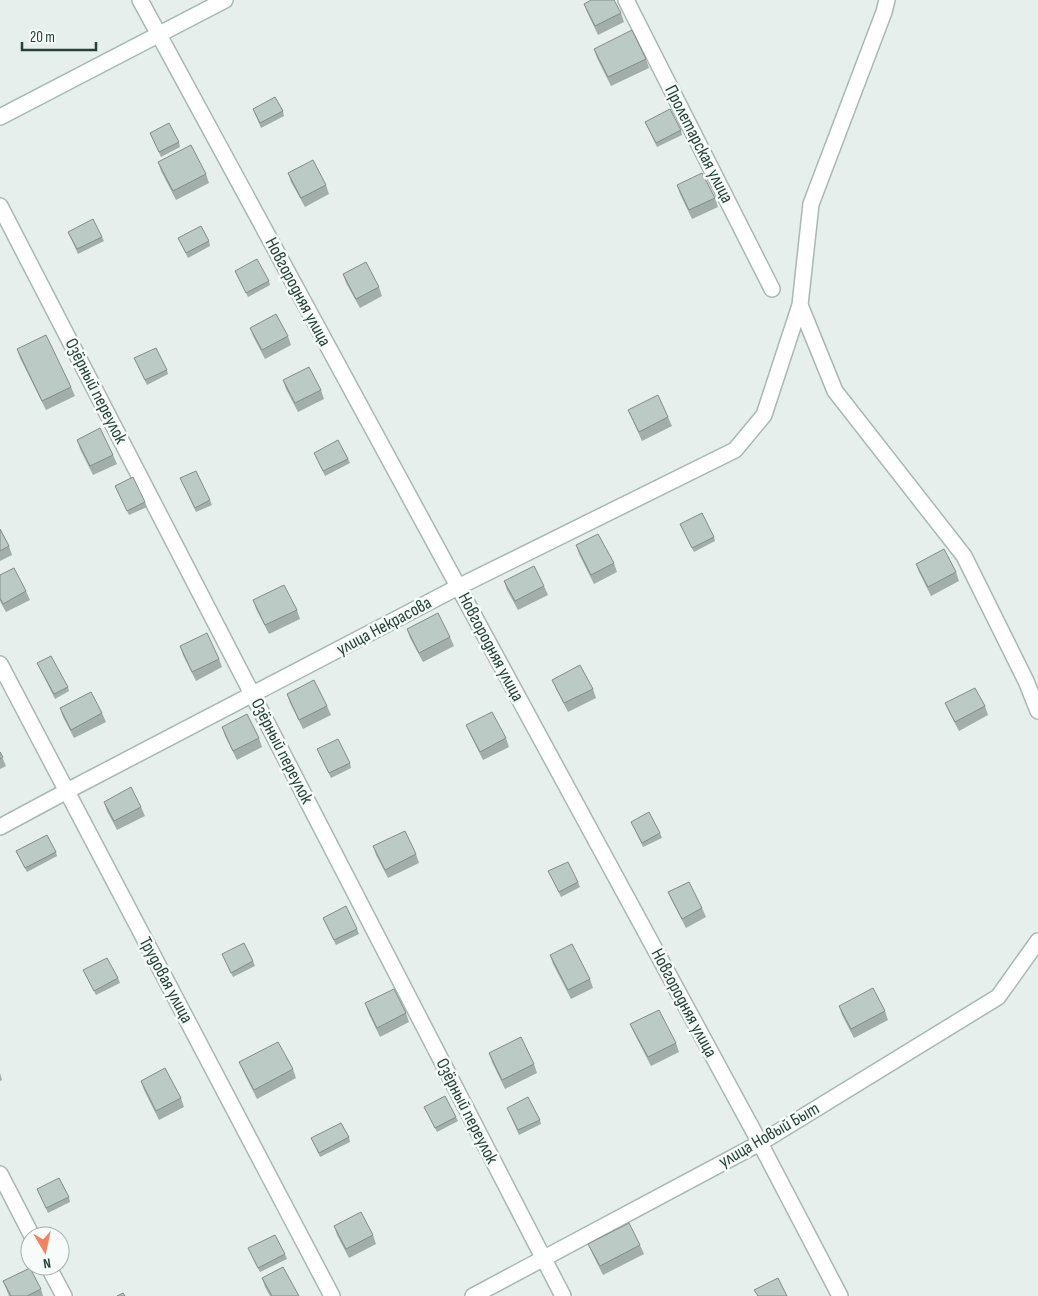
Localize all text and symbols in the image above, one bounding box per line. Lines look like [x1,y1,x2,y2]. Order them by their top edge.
scale bar [22,20,96,52]
text: 20 m [30,28,55,47]
street label: Пролетарская улица [660,82,738,206]
street label: Новгородняя улица [261,234,336,350]
street label: Озёрный переулок [60,335,132,447]
street label: Новгородняя улица [454,589,529,705]
street label: улица Некрасова [333,592,435,660]
street label: Озёрный переулок [246,695,318,807]
street label: Трудовая улица [135,933,197,1027]
street label: Новгородняя улица [647,945,722,1061]
street label: Озёрный переулок [431,1055,503,1167]
street label: улица Новый Быт [715,1098,823,1172]
north arrow [20,1226,70,1276]
text: N [42,1254,52,1272]

